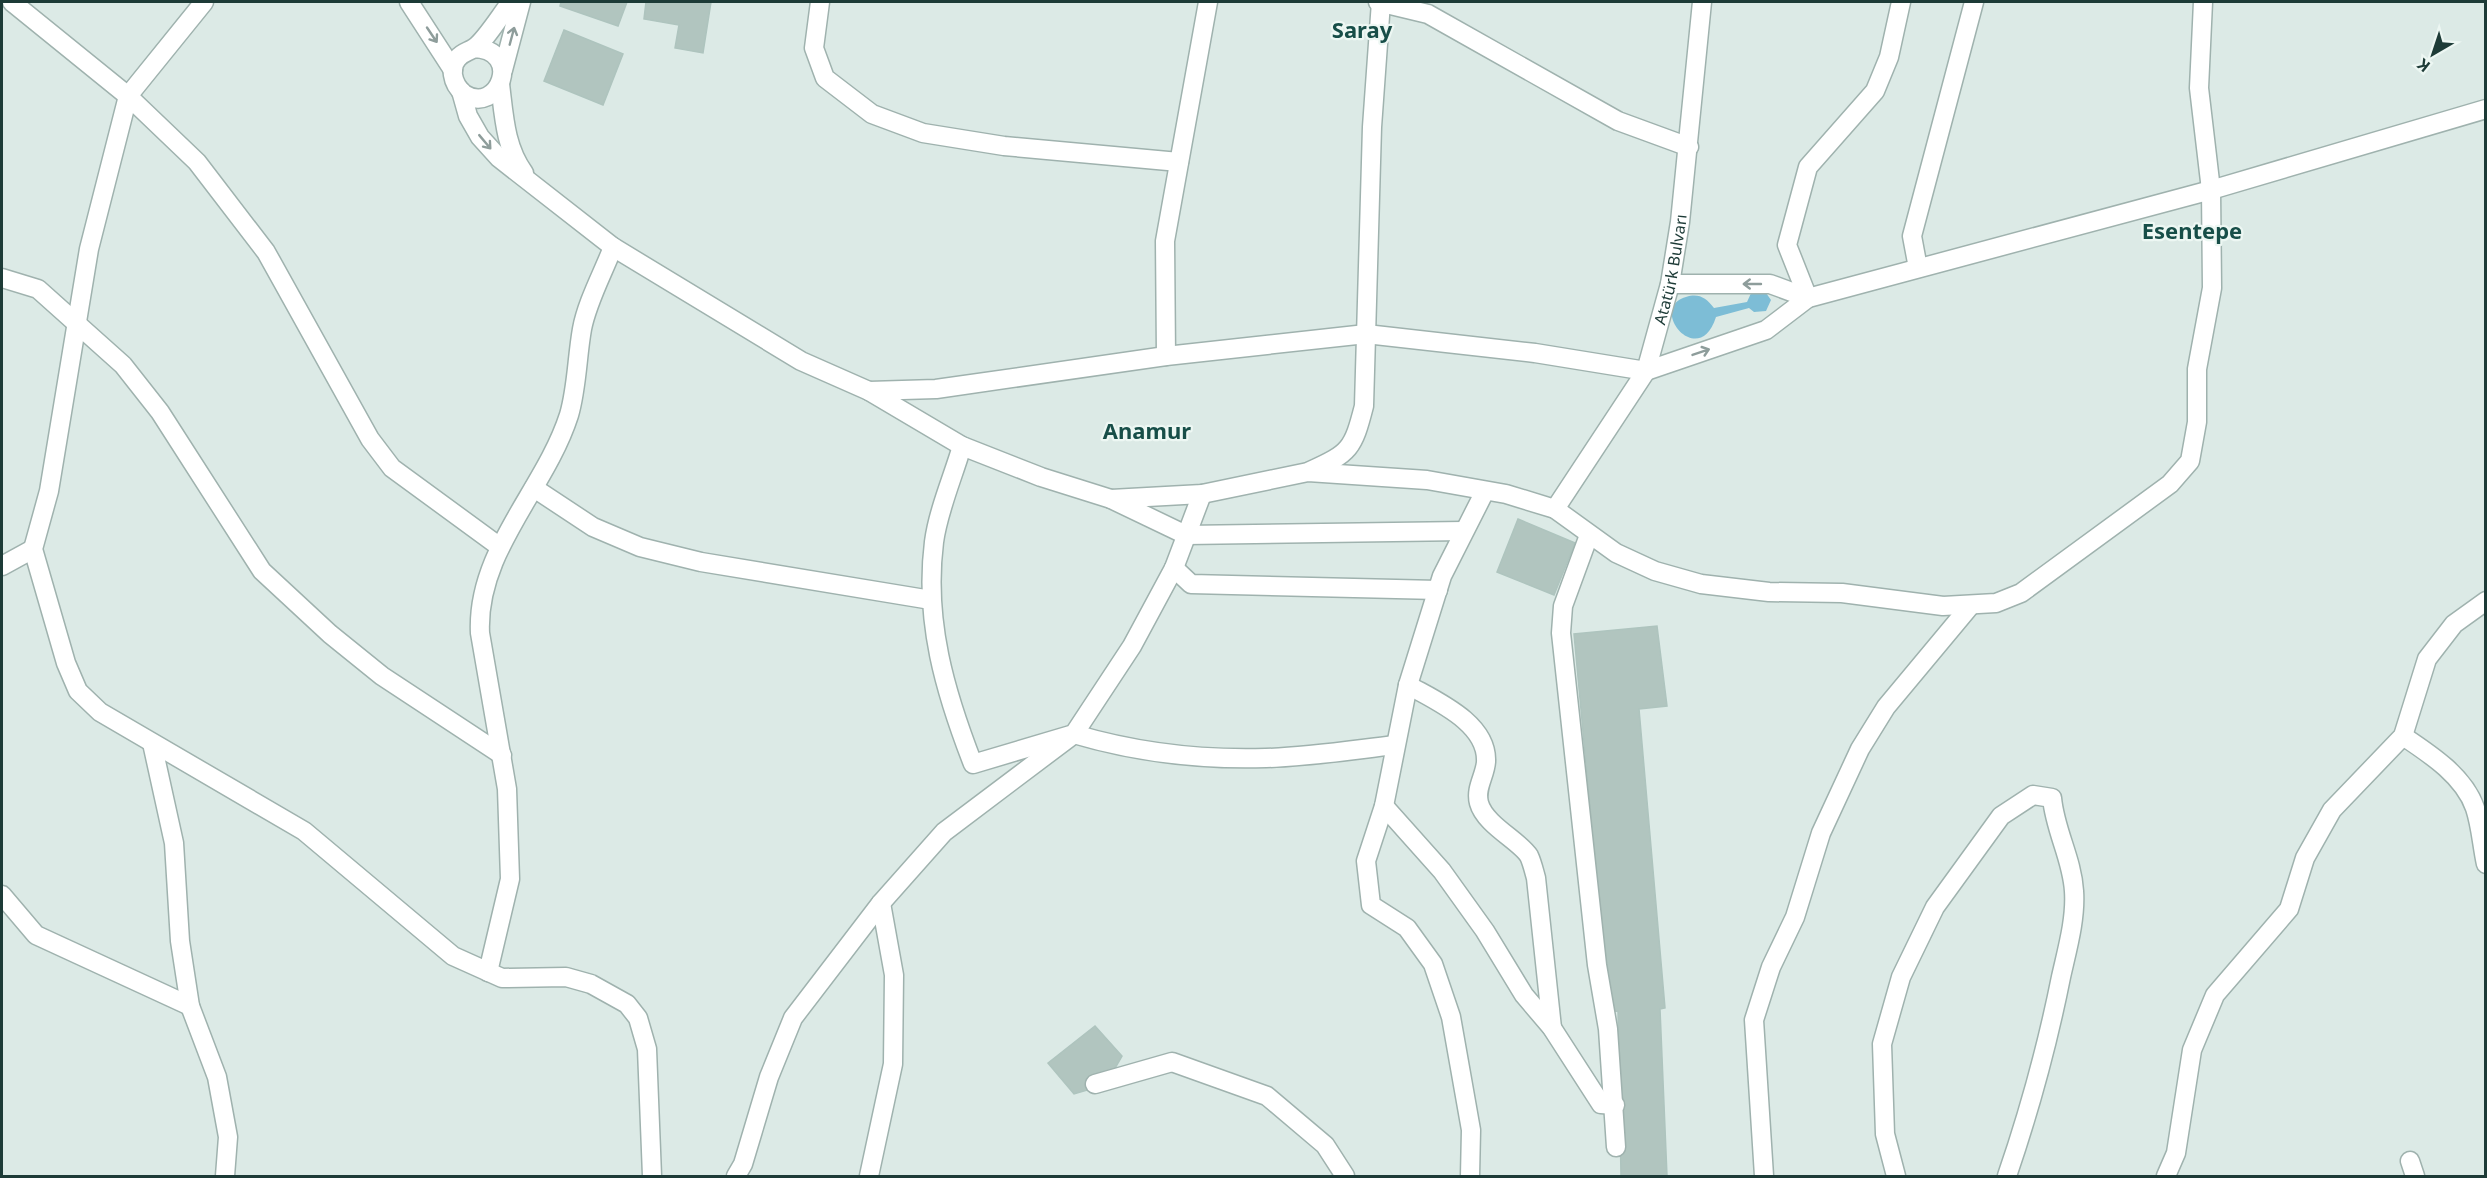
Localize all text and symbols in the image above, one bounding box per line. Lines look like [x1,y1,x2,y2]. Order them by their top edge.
district label: Saray [1332,14,1393,44]
north arrow [2403,24,2463,84]
one-way arrow [507,26,518,45]
one-way arrow [426,27,438,43]
text: K [2412,54,2435,78]
one-way arrow [478,134,492,149]
street label: Atatürk Bulvarı [1648,213,1692,327]
district label: Esentepe [2142,215,2242,245]
one-way arrow [1743,278,1763,290]
one-way arrow [1692,346,1711,357]
district label: Anamur [1103,415,1191,445]

